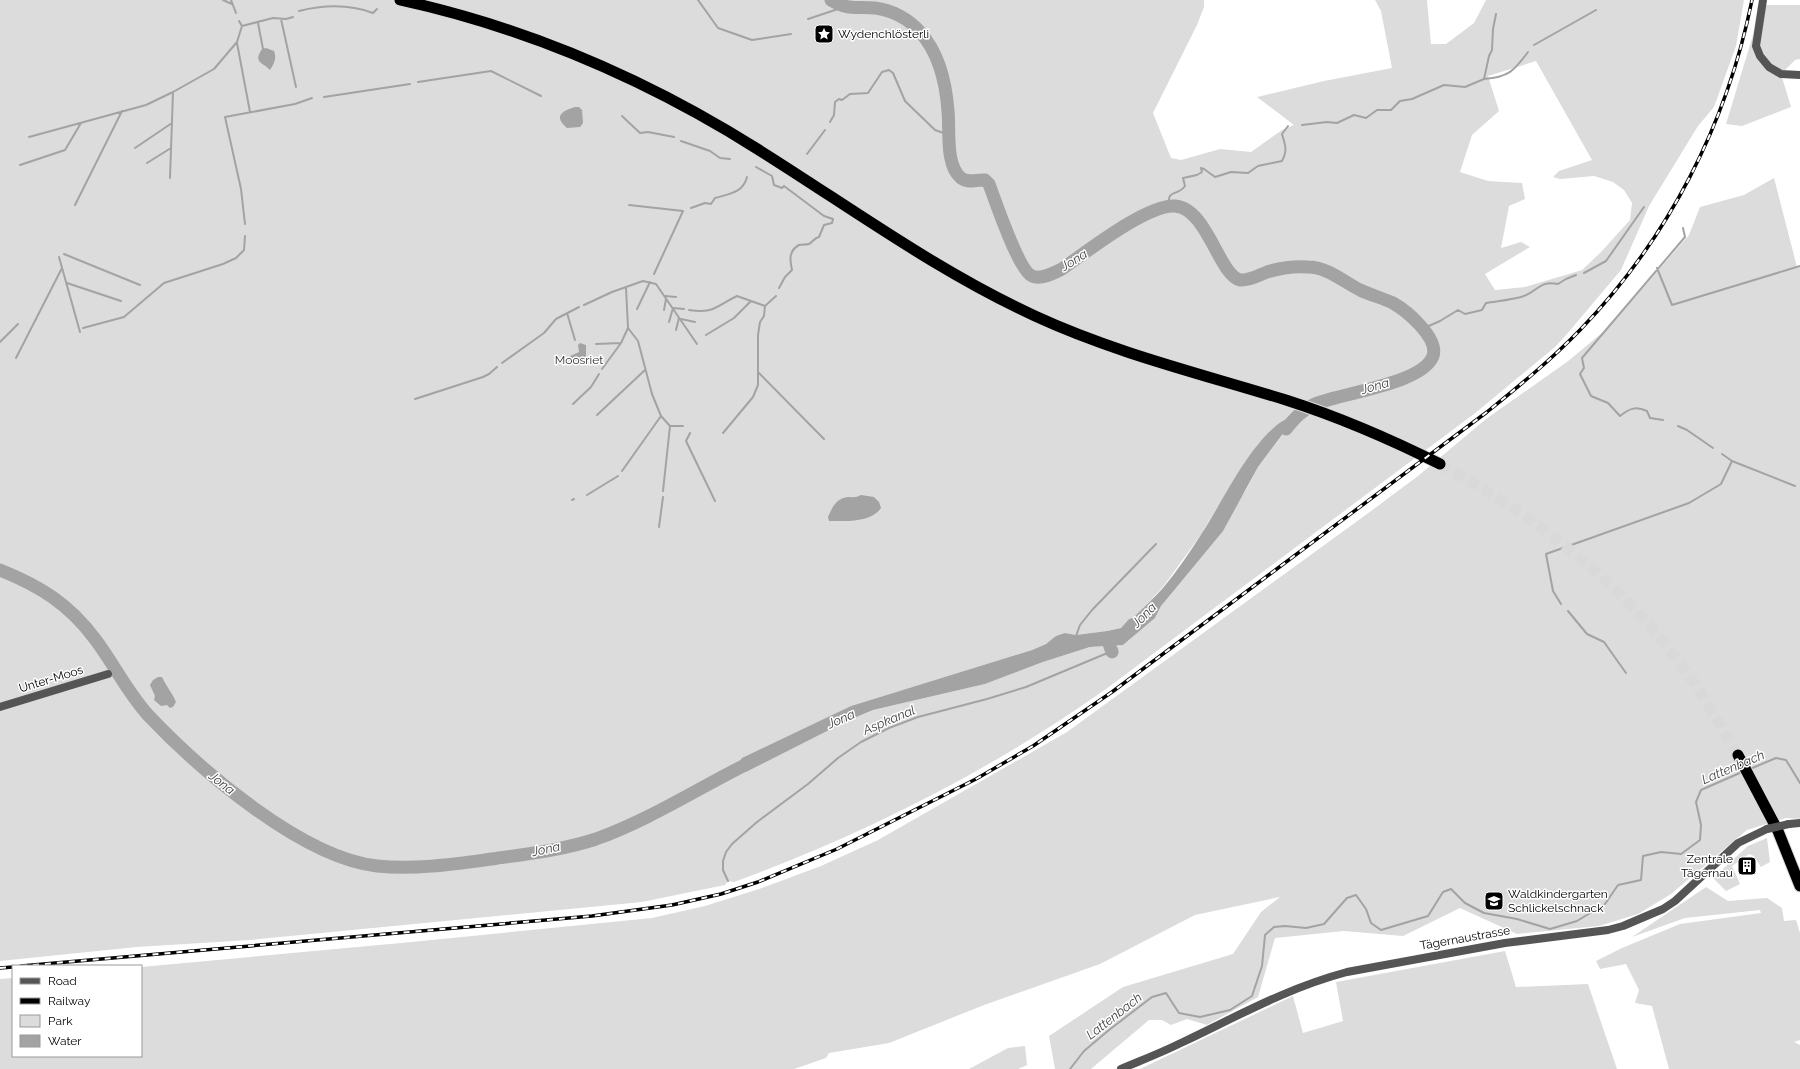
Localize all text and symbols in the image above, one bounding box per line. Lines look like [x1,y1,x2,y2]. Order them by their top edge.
place icon: Wydenchlösterli [813,23,835,45]
place label: Wydenchlösterli [838,27,929,41]
water label: Jona [1057,246,1090,274]
park label: Moosriet [555,353,603,367]
water label: Jona [1358,375,1391,397]
water label: Jona [1128,599,1159,631]
street label: Unter-Moos [17,663,85,695]
water label: Aspkanal [860,702,918,738]
water label: Jona [824,706,857,732]
water label: Lattenbach [1699,747,1767,787]
water label: Jona [205,768,238,798]
water label: Jona [530,839,562,860]
place label: Zentrale Tägernau [1681,852,1733,880]
building icon: Zentrale Tägernau [1736,855,1758,877]
place label: Waldkindergarten Schlickelschnack [1508,887,1608,915]
school or university icon: Waldkindergarten Schlickelschnack [1483,890,1505,912]
street label: Tägernaustrasse [1419,923,1511,953]
legend [12,965,142,1057]
text: Road [48,974,77,988]
water label: Lattenbach [1083,990,1145,1042]
text: Railway [48,994,91,1008]
text: Park [48,1014,73,1028]
text: Water [48,1034,82,1048]

